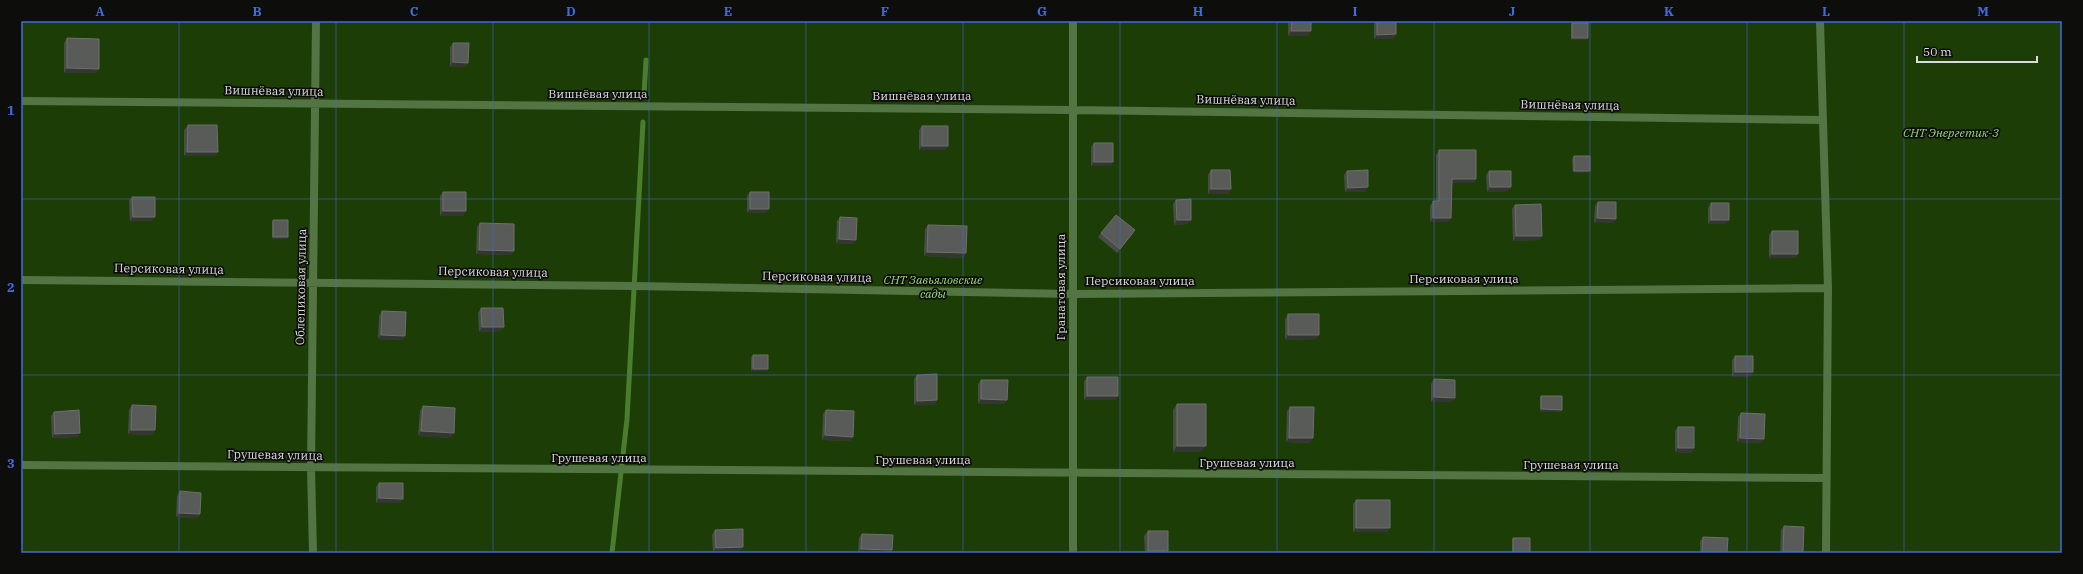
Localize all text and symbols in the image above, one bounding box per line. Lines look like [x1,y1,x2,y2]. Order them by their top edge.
text: A [95,3,105,20]
text: B [252,3,262,20]
text: C [410,3,419,20]
text: D [566,3,576,20]
text: E [724,3,732,20]
text: F [881,3,889,20]
text: G [1037,3,1047,20]
text: H [1193,3,1204,20]
text: I [1353,3,1358,20]
text: J [1509,3,1516,20]
text: K [1664,3,1674,20]
text: L [1822,3,1830,20]
text: M [1977,3,1989,20]
scale bar [1917,38,2037,64]
text: 50 m [1923,44,1952,59]
street label: Вишнёвая улица [224,82,324,99]
street label: Вишнёвая улица [548,86,648,101]
street label: Вишнёвая улица [872,88,972,103]
street label: Вишнёвая улица [1196,91,1296,108]
street label: Вишнёвая улица [1520,96,1620,113]
text: 1 [7,102,15,119]
park label: СНТ Энергетик-3 [1903,125,1999,140]
street label: Облепиховая улица [292,228,309,345]
street label: Гранатовая улица [1053,233,1068,340]
street label: Персиковая улица [114,260,224,277]
street label: Персиковая улица [438,263,548,280]
street label: Персиковая улица [762,268,872,285]
street label: Персиковая улица [1409,271,1519,286]
park label: СНТ Завьяловские сады [884,272,983,301]
street label: Персиковая улица [1085,273,1195,288]
text: 2 [7,279,15,296]
street label: Грушевая улица [227,446,323,463]
street label: Грушевая улица [551,450,647,465]
street label: Грушевая улица [875,452,971,467]
text: 3 [7,455,15,472]
street label: Грушевая улица [1199,455,1295,470]
street label: Грушевая улица [1523,457,1619,472]

